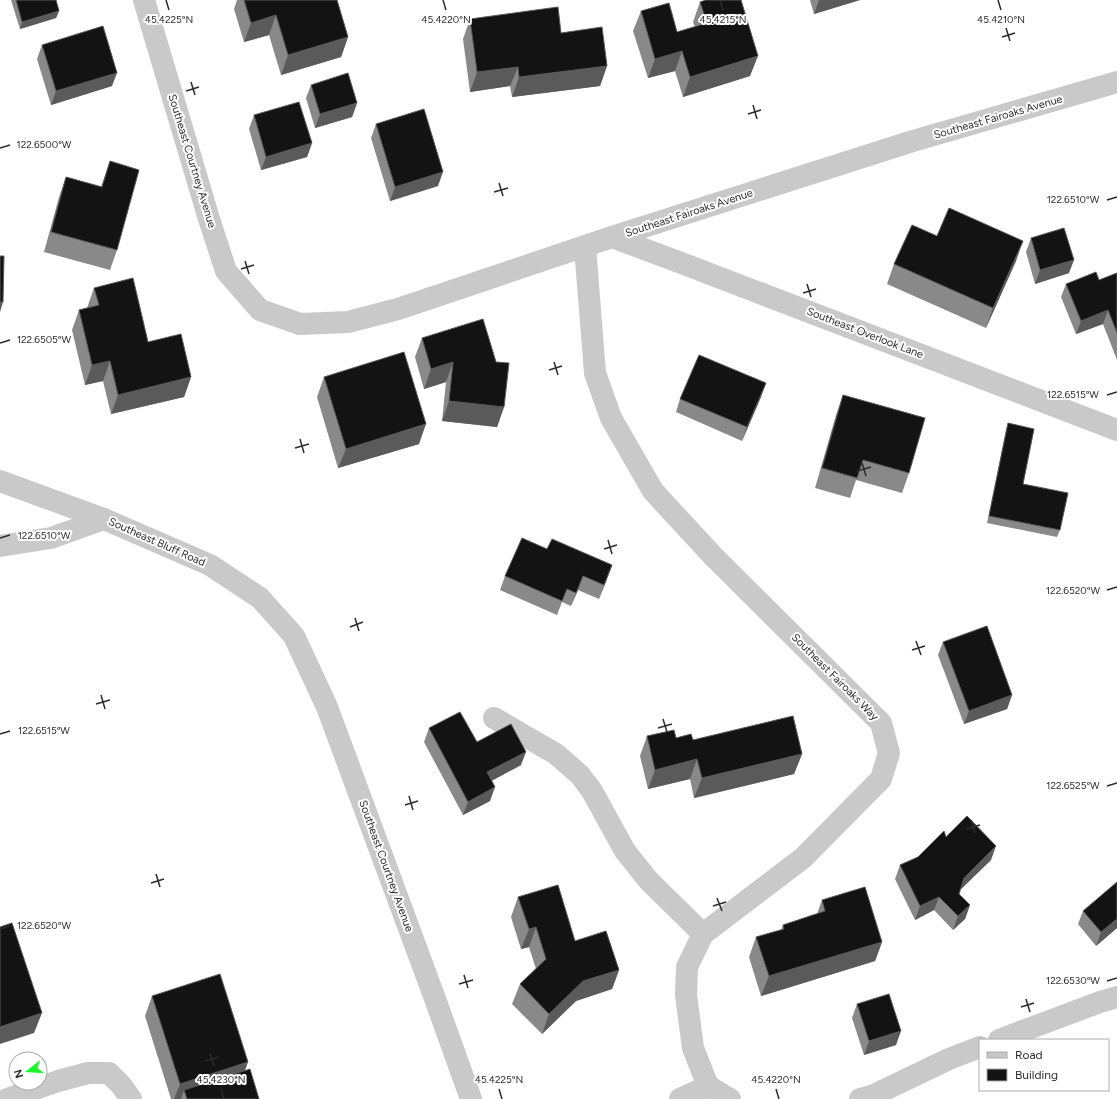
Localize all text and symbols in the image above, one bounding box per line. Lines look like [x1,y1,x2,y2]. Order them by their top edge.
text: 45.4225°N [145,13,193,26]
text: 45.4220°N [421,13,471,26]
text: 45.4215°N [699,13,747,26]
text: 45.4210°N [977,13,1025,26]
street label: Southeast Fairoaks Avenue [932,92,1064,142]
street label: Southeast Courtney Avenue [165,93,219,229]
text: 122.6500°W [17,138,72,151]
street label: Southeast Fairoaks Avenue [624,186,754,240]
text: 122.6510°W [1047,193,1100,206]
street label: Southeast Overlook Lane [805,305,925,361]
text: 122.6505°W [17,333,72,346]
text: 122.6515°W [1047,388,1099,401]
street label: Southeast Bluff Road [107,515,207,569]
text: 122.6510°W [18,529,71,542]
text: 122.6520°W [1046,584,1100,597]
street label: Southeast Fairoaks Way [789,631,881,723]
text: 122.6515°W [18,724,70,737]
text: 122.6525°W [1046,779,1100,792]
street label: Southeast Courtney Avenue [356,798,416,934]
text: 122.6520°W [17,919,71,932]
text: 122.6530°W [1046,974,1100,987]
legend [979,1039,1109,1091]
text: Road [1015,1048,1043,1062]
north arrow [8,1051,48,1091]
text: N [11,1068,26,1080]
text: Building [1015,1068,1058,1082]
text: 45.4230°N [196,1073,246,1086]
text: 45.4225°N [475,1073,523,1086]
text: 45.4220°N [751,1073,801,1086]

